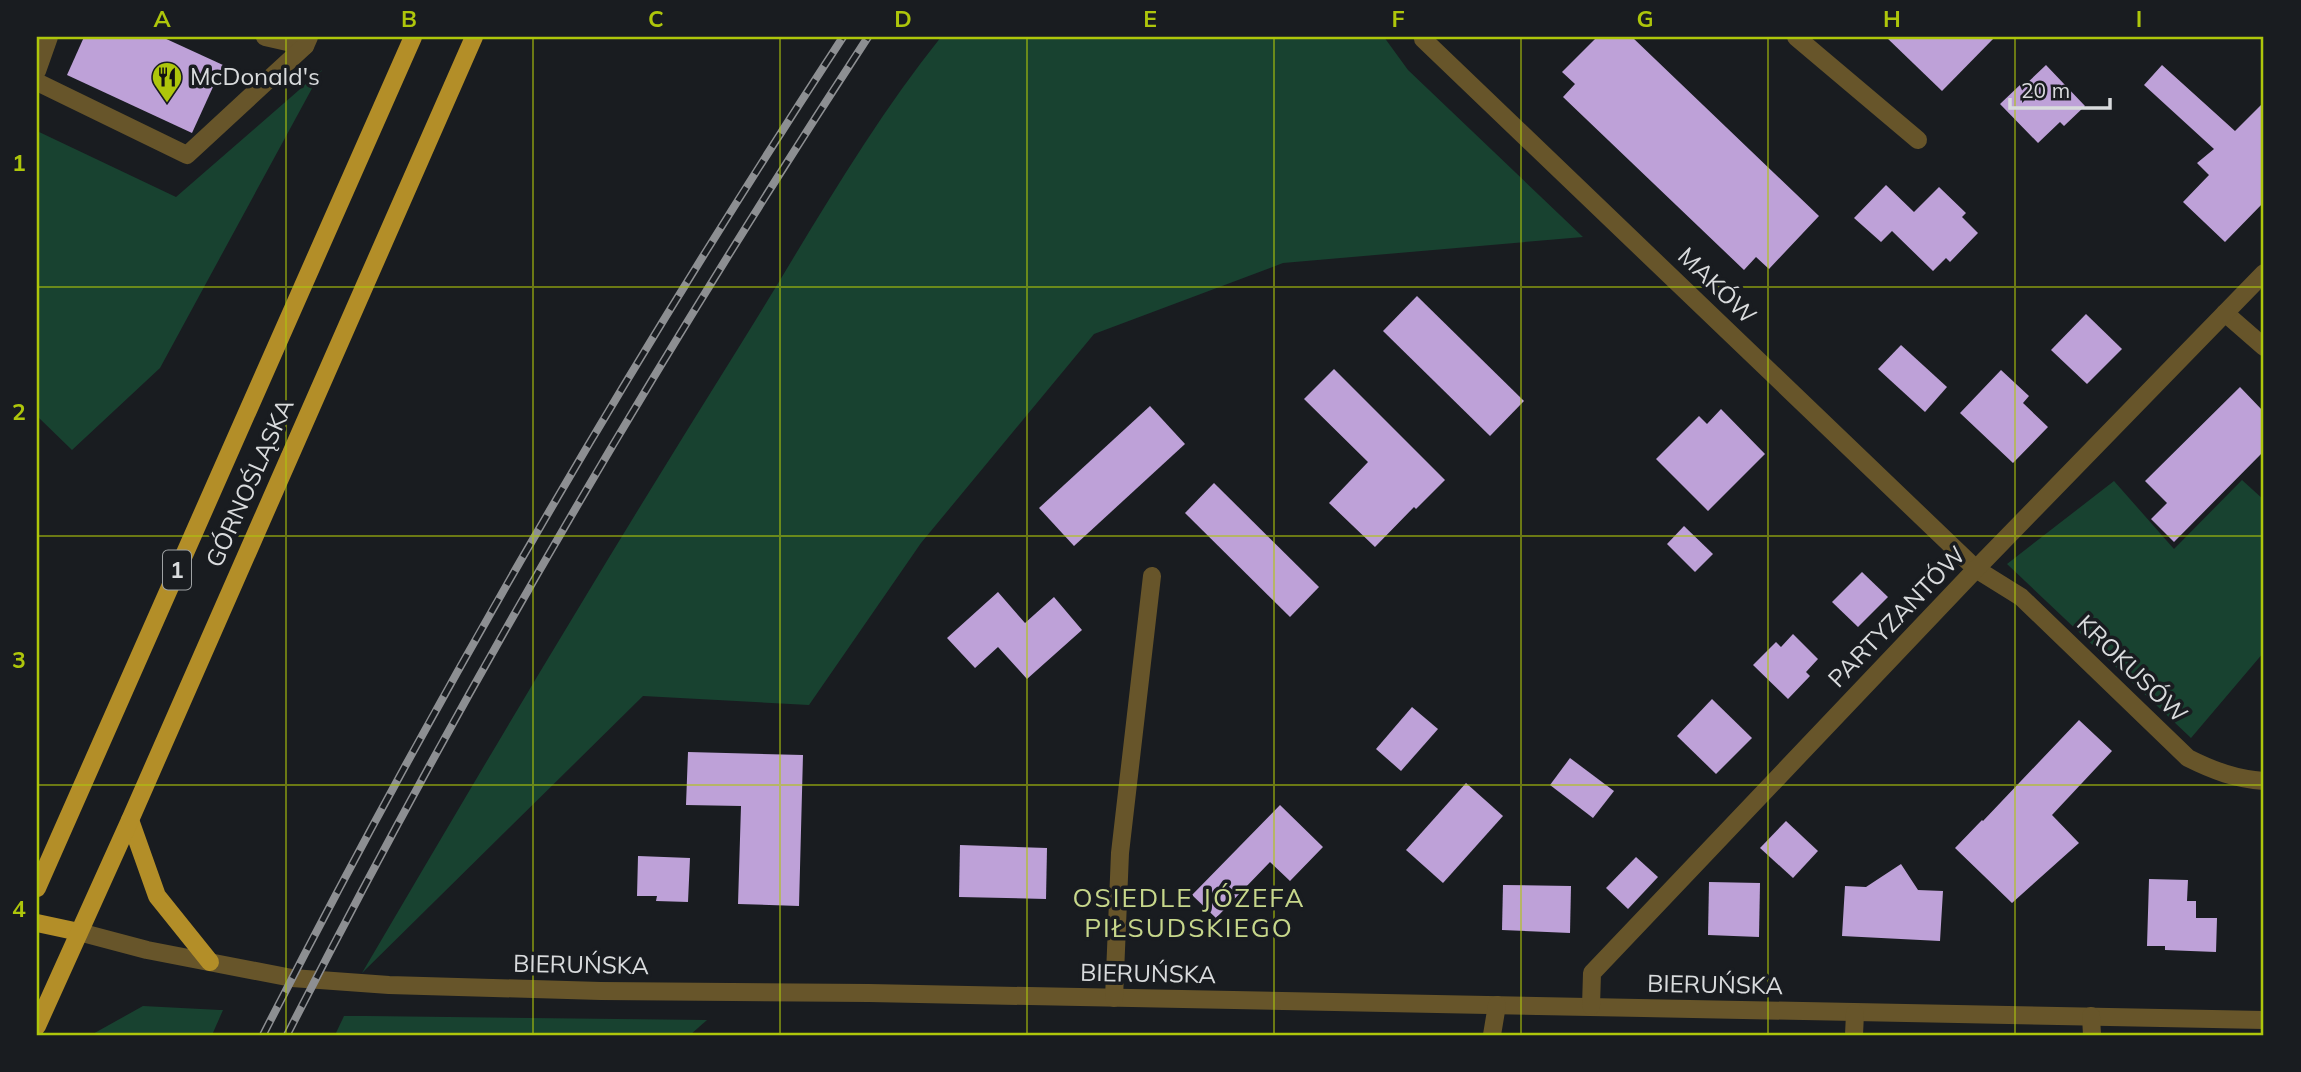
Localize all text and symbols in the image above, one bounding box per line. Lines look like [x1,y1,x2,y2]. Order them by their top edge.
text: A [153,4,171,33]
text: B [401,4,417,33]
text: C [648,4,664,33]
text: D [894,4,912,33]
text: E [1143,4,1157,33]
text: F [1391,4,1405,33]
text: G [1636,4,1654,33]
text: H [1883,4,1901,33]
text: I [2136,4,2142,33]
restaurant icon: McDonald's [150,60,184,104]
place label: McDonald's [190,61,320,91]
scale bar [2010,66,2110,110]
text: 20 m [2021,77,2070,103]
text: 1 [12,148,26,177]
street label: MAKÓW [1672,241,1763,330]
street label: GÓRNOŚLĄSKA [199,393,300,572]
text: 2 [12,397,26,426]
street label: PARTYZANTÓW [1821,539,1971,693]
road number: 1 [163,550,191,590]
street label: KROKUSÓW [2071,608,2194,729]
text: 3 [12,645,26,674]
district label: OSIEDLE JÓZEFA PIŁSUDSKIEGO [1072,881,1306,944]
text: 4 [12,894,26,923]
street label: BIERUŃSKA [513,948,650,980]
street label: BIERUŃSKA [1080,957,1217,989]
street label: BIERUŃSKA [1647,968,1784,1000]

